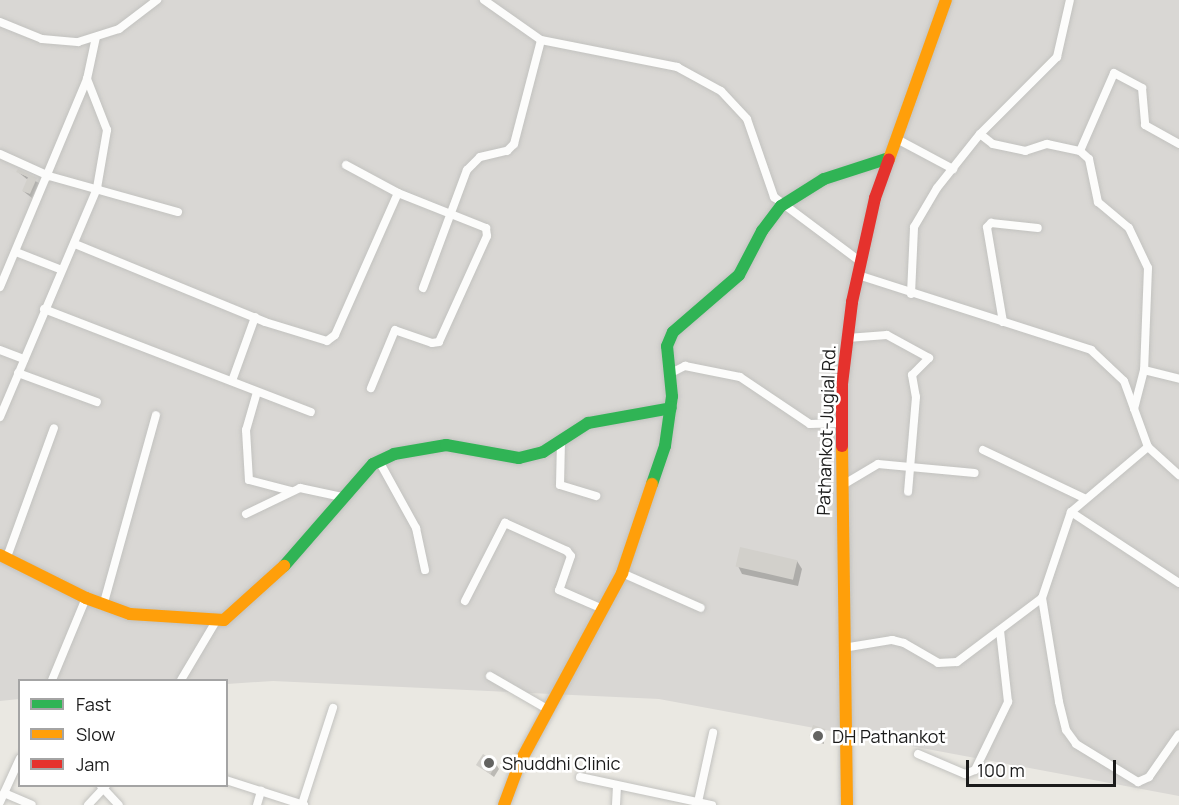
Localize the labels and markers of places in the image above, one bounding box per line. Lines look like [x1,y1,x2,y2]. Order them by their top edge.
place label: DH Pathankot [832,725,946,747]
marker: DH Pathankot [809,727,827,745]
place label: Shuddhi Clinic [502,752,620,774]
marker: Shuddhi Clinic [480,754,498,772]

